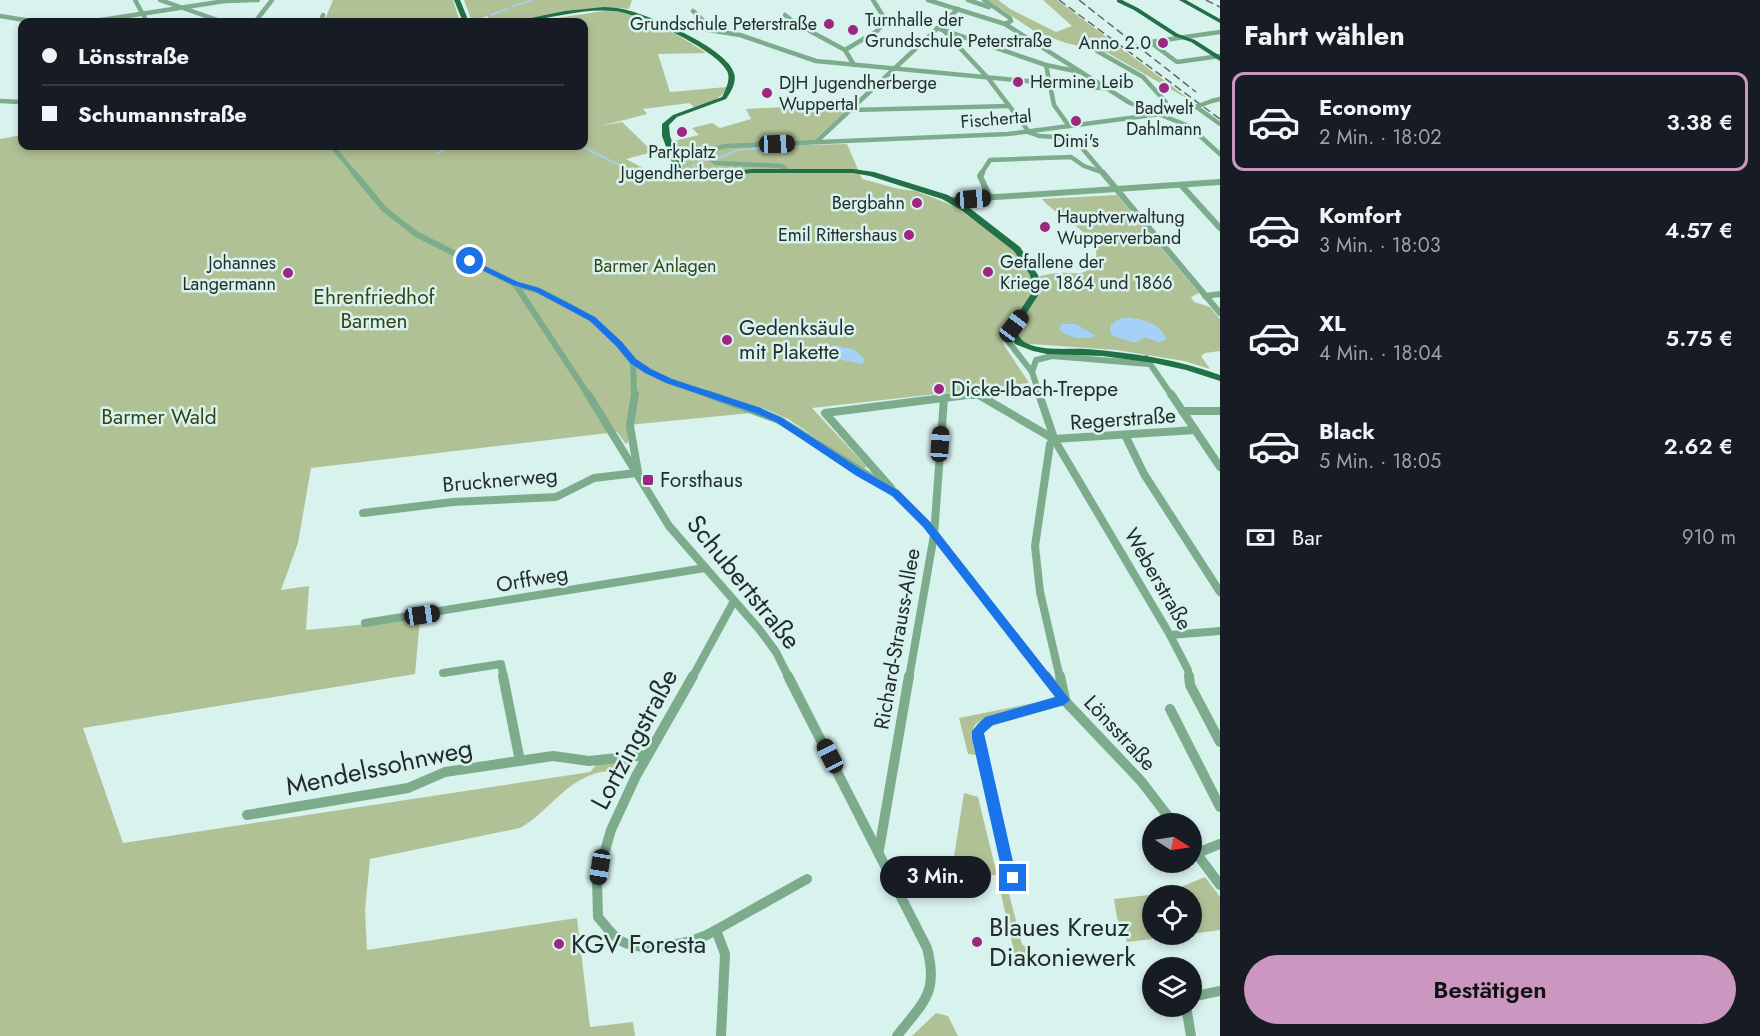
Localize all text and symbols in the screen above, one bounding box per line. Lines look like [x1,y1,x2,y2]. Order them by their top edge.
place label: Turnhalle der Grundschule Peterstraße [865,7,1052,54]
place label: Grundschule Peterstraße [630,11,817,37]
text: Fahrt wählen [1244,16,1405,55]
marker: Grundschule Peterstraße [822,17,836,31]
marker: Turnhalle der Grundschule Peterstraße [846,23,860,37]
place label: Anno 2.0 [1079,30,1151,56]
marker: Anno 2.0 [1156,36,1170,50]
text: Lönsstraße [78,40,189,72]
place label: Hermine Leib [1030,69,1133,95]
place label: DJH Jugendherberge Wuppertal [779,70,937,117]
marker: Hermine Leib [1011,75,1025,89]
marker: Badwelt Dahlmann [1157,81,1171,95]
marker: DJH Jugendherberge Wuppertal [760,86,774,100]
text: Economy [1319,91,1411,123]
place label: Badwelt Dahlmann [1126,95,1202,142]
icon: car [1247,95,1301,149]
text: Schumannstraße [78,98,247,130]
street label: Fischertal [959,103,1033,135]
text: 3.38 € [1666,106,1733,138]
marker: Dimi's [1069,114,1083,128]
text: 2 Min. · 18:02 [1319,123,1442,152]
marker: Parkplatz Jugendherberge [675,125,689,139]
place label: Dimi's [1053,128,1099,154]
car [759,134,795,154]
place label: Parkplatz Jugendherberge [619,139,743,186]
car [954,189,992,209]
place label: Bergbahn [832,190,905,216]
marker: Bergbahn [910,196,924,210]
text: Komfort [1319,199,1401,231]
icon: car [1247,203,1301,257]
place label: Hauptverwaltung Wupperverband [1057,204,1185,251]
text: 4.57 € [1665,214,1733,246]
marker: Hauptverwaltung Wupperverband [1038,220,1052,234]
place label: Emil Rittershaus [778,222,897,248]
marker: Emil Rittershaus [902,228,916,242]
text: 3 Min. · 18:03 [1319,231,1441,260]
route start [456,247,483,274]
place label: Gefallene der Kriege 1864 und 1866 [1000,249,1173,296]
place label: Johannes Langermann [182,250,276,297]
park label: Barmer Anlagen [594,253,716,279]
marker: Gefallene der Kriege 1864 und 1866 [981,265,995,279]
marker: Johannes Langermann [281,266,295,280]
park label: Ehrenfriedhof Barmen [313,282,436,336]
car [996,306,1032,346]
text: XL [1319,307,1346,339]
icon: car [1247,311,1301,365]
place label: Gedenksäule mit Plakette [739,313,855,367]
text: 5.75 € [1666,322,1733,354]
marker: Gedenksäule mit Plakette [720,333,734,347]
text: 4 Min. · 18:04 [1319,339,1442,368]
place label: Dicke-Ibach-Treppe [951,374,1118,404]
marker: Dicke-Ibach-Treppe [932,382,946,396]
street label: Regerstraße [1069,400,1177,438]
park label: Barmer Wald [101,402,217,432]
text: Black [1319,415,1375,447]
icon: car [1247,419,1301,473]
car [930,425,950,463]
text: 2.62 € [1664,430,1733,462]
text: 5 Min. · 18:05 [1319,447,1441,476]
street label: Brucknerweg [441,460,559,500]
place label: Forsthaus [660,465,743,495]
marker: Forsthaus [641,473,655,487]
street label: Schubertstraße [678,506,810,658]
icon: cash [1244,521,1277,554]
text: Bar [1292,521,1322,553]
street label: Weberstraße [1117,522,1199,636]
text: 910 m [1682,523,1736,552]
street label: Richard-Strauss-Allee [866,546,928,732]
street label: Orffweg [494,558,570,600]
car [403,604,441,626]
street label: Lortzingstraße [581,662,687,816]
street label: Lönsstraße [1077,688,1163,778]
street label: Mendelssohnweg [282,729,476,805]
car [814,736,846,776]
north arrow [1142,813,1202,873]
map controls [1142,813,1202,1017]
car [588,848,612,886]
callout: 3 Min. [881,857,992,899]
text: 3 Min. [906,862,965,891]
route end [999,864,1026,891]
button: locate [1142,885,1202,945]
place label: Blaues Kreuz Diakoniewerk [989,908,1136,976]
place label: KGV Foresta [571,925,706,963]
marker: Blaues Kreuz Diakoniewerk [970,935,984,949]
marker: KGV Foresta [552,937,566,951]
button: Bestätigen [1244,955,1736,1024]
button: layers [1142,957,1202,1017]

